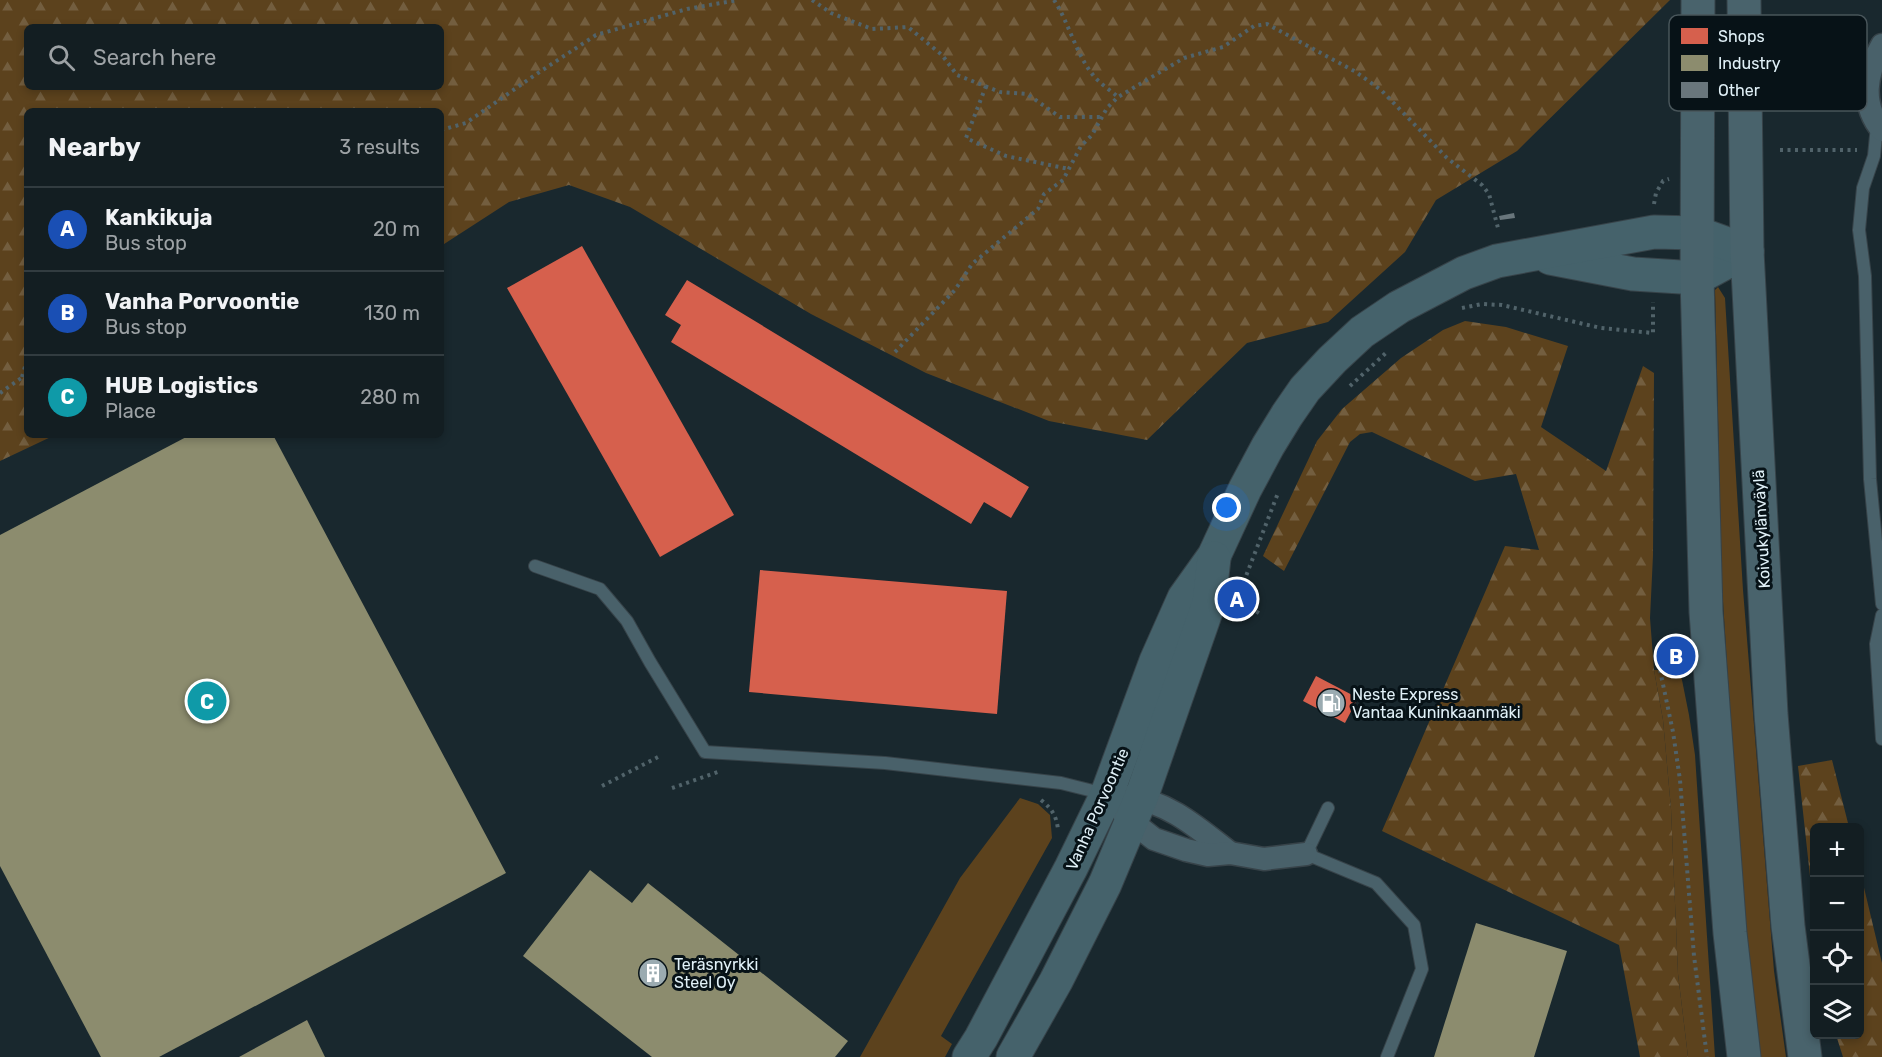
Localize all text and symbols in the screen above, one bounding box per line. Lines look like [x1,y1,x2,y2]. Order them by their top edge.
legend [1669,15,1867,111]
search box [24,24,444,90]
text: Shops [1718,27,1765,46]
icon: search [45,41,78,74]
text: Search here [93,44,216,71]
text: Industry [1718,54,1781,73]
text: Other [1718,81,1760,100]
text: Nearby [48,132,141,163]
text: 3 results [339,135,420,159]
text: Kankikuja [105,204,213,231]
text: A [60,217,75,241]
text: 20 m [373,217,420,241]
text: Bus stop [105,231,187,255]
text: Vanha Porvoontie [105,288,299,315]
text: B [60,301,75,325]
text: 130 m [364,301,420,325]
text: Bus stop [105,315,187,339]
text: HUB Logistics [105,372,258,399]
text: C [60,385,75,409]
text: 280 m [360,385,420,409]
text: Place [105,399,156,423]
street label: Koivukylänväylä [1749,469,1774,589]
your location [1212,493,1241,522]
pin: A [1218,576,1256,622]
pin: B [1656,634,1696,678]
pin: C [188,678,226,724]
place label: Neste Express Vantaa Kuninkaanmäki [1352,685,1521,722]
fuel station icon: Neste Express Vantaa Kuninkaanmäki [1315,687,1347,719]
street label: Vanha Porvoontie [1062,745,1133,873]
map controls [1810,823,1864,1039]
button: + [1810,823,1864,877]
button: − [1810,877,1864,931]
button: locate [1810,931,1864,985]
place label: Teräsnyrkki Steel Oy [674,955,758,992]
building icon: Teräsnyrkki Steel Oy [637,957,669,989]
button: layers [1810,985,1864,1039]

